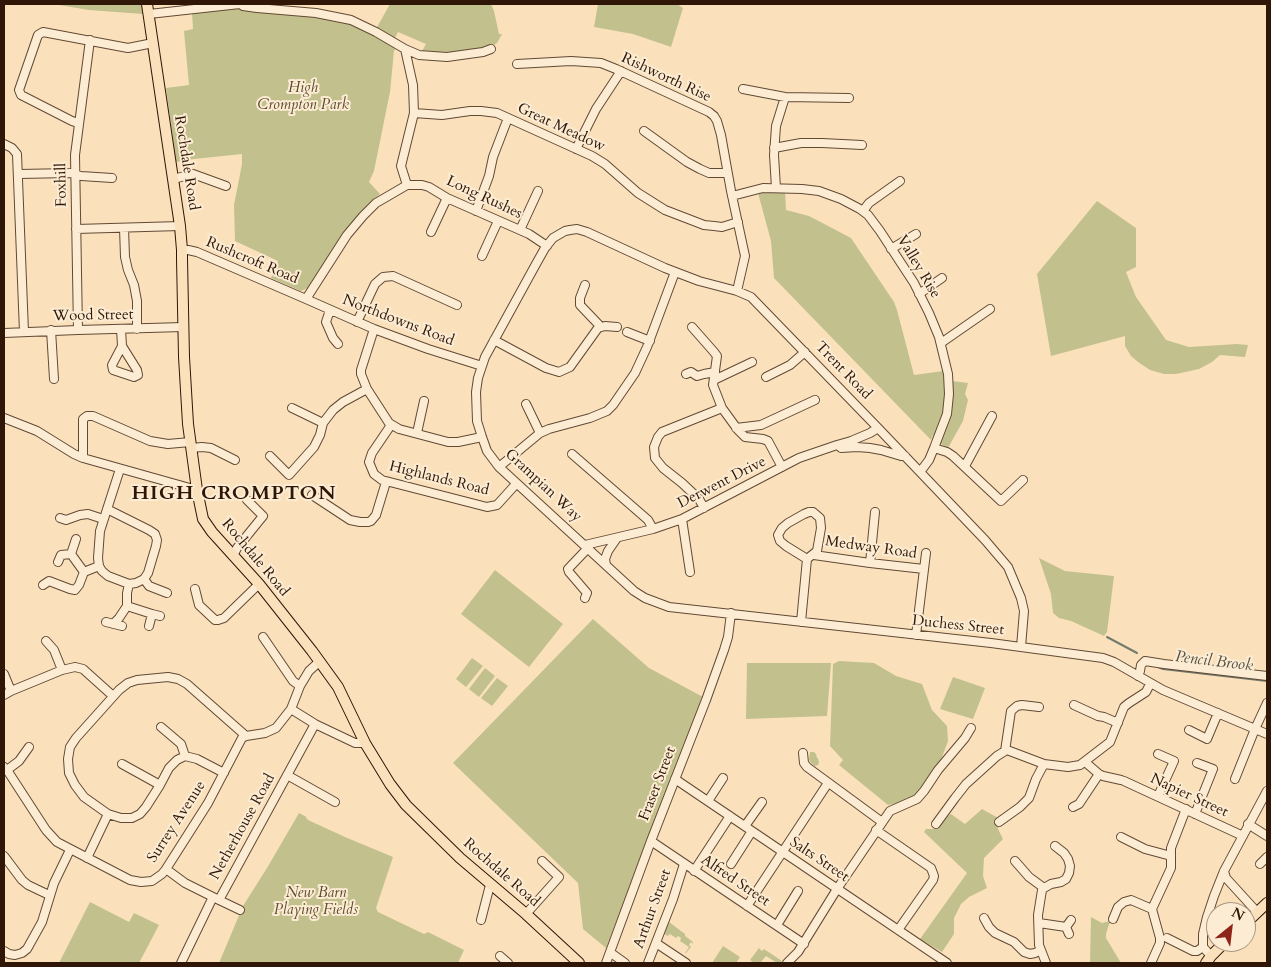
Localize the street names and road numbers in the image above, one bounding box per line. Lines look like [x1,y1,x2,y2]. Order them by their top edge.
street label: Rishworth Rise [618,49,714,107]
street label: Great Meadow [514,100,608,156]
street label: Rochdale Road [170,114,202,212]
street label: Foxhill [53,163,71,207]
street label: Long Rushes [443,173,525,223]
street label: Valley Rise [892,232,944,302]
street label: Rushcroft Road [203,233,301,289]
street label: Northdowns Road [340,291,456,351]
street label: Wood Street [52,306,134,326]
street label: Trent Road [811,338,875,404]
street label: Grampian Way [501,446,585,526]
street label: Derwent Drive [675,453,769,513]
street label: Highlands Road [387,458,491,500]
street label: Rochdale Road [217,516,293,600]
street label: Medway Road [824,533,918,563]
street label: Duchess Street [911,612,1005,640]
street label: Fraser Street [636,744,680,824]
street label: Napier Street [1147,770,1231,822]
street label: Netherhouse Road [206,771,280,883]
street label: Surrey Avenue [144,778,210,866]
street label: Salts Street [786,834,852,886]
street label: Rochdale Road [459,835,543,911]
street label: Alfred Street [697,851,773,911]
street label: Arthur Street [630,867,676,951]

